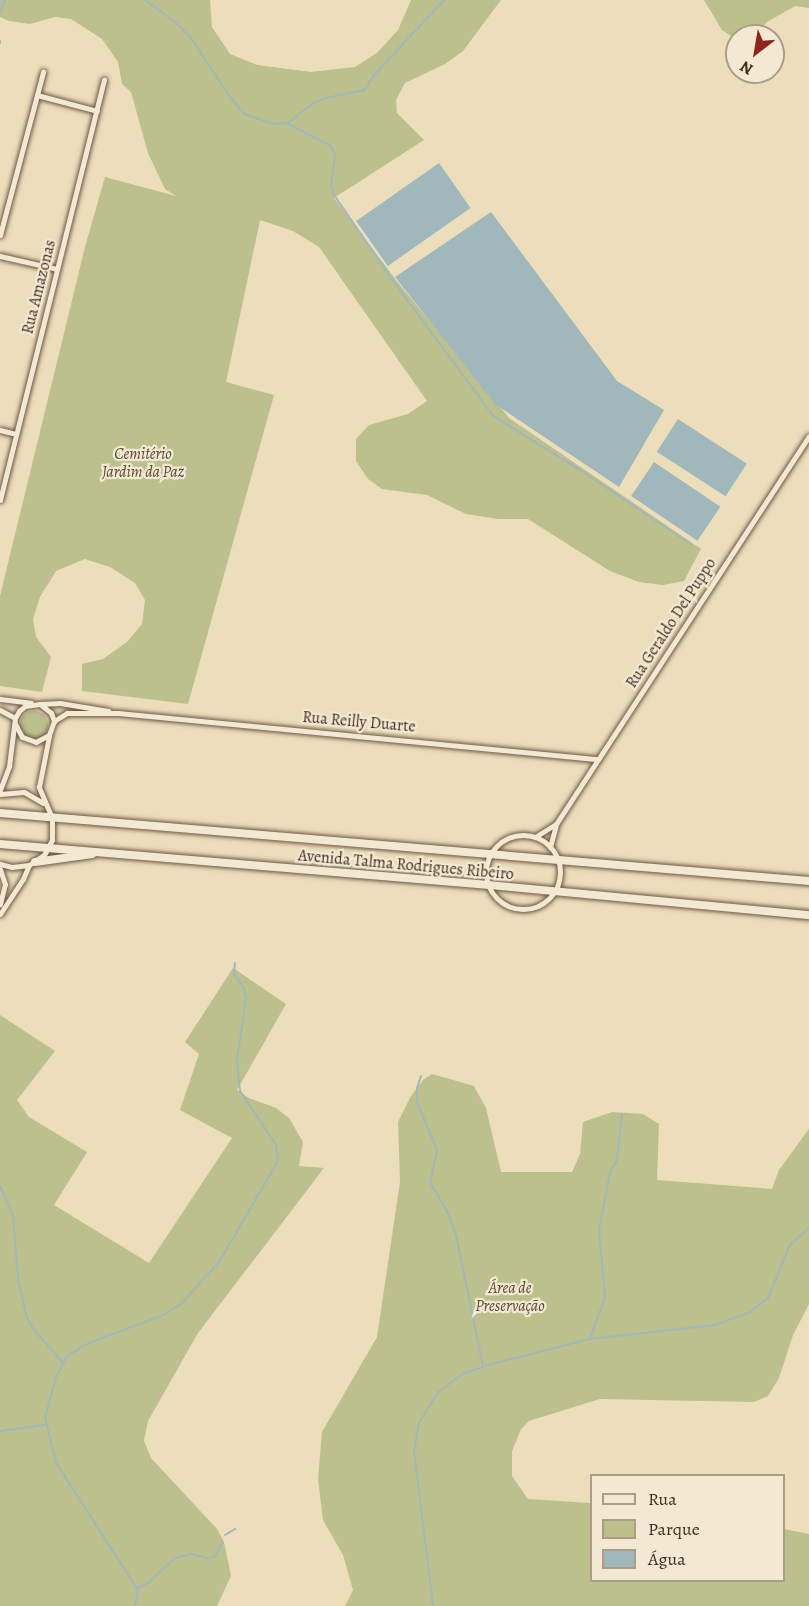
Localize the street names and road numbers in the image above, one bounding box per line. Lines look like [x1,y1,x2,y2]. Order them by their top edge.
street label: Rua Amazonas [18,238,60,336]
street label: Rua Geraldo Del Puppo [622,554,720,692]
street label: Rua Reilly Duarte [302,707,416,737]
street label: Avenida Talma Rodrigues Ribeiro [297,846,515,884]

